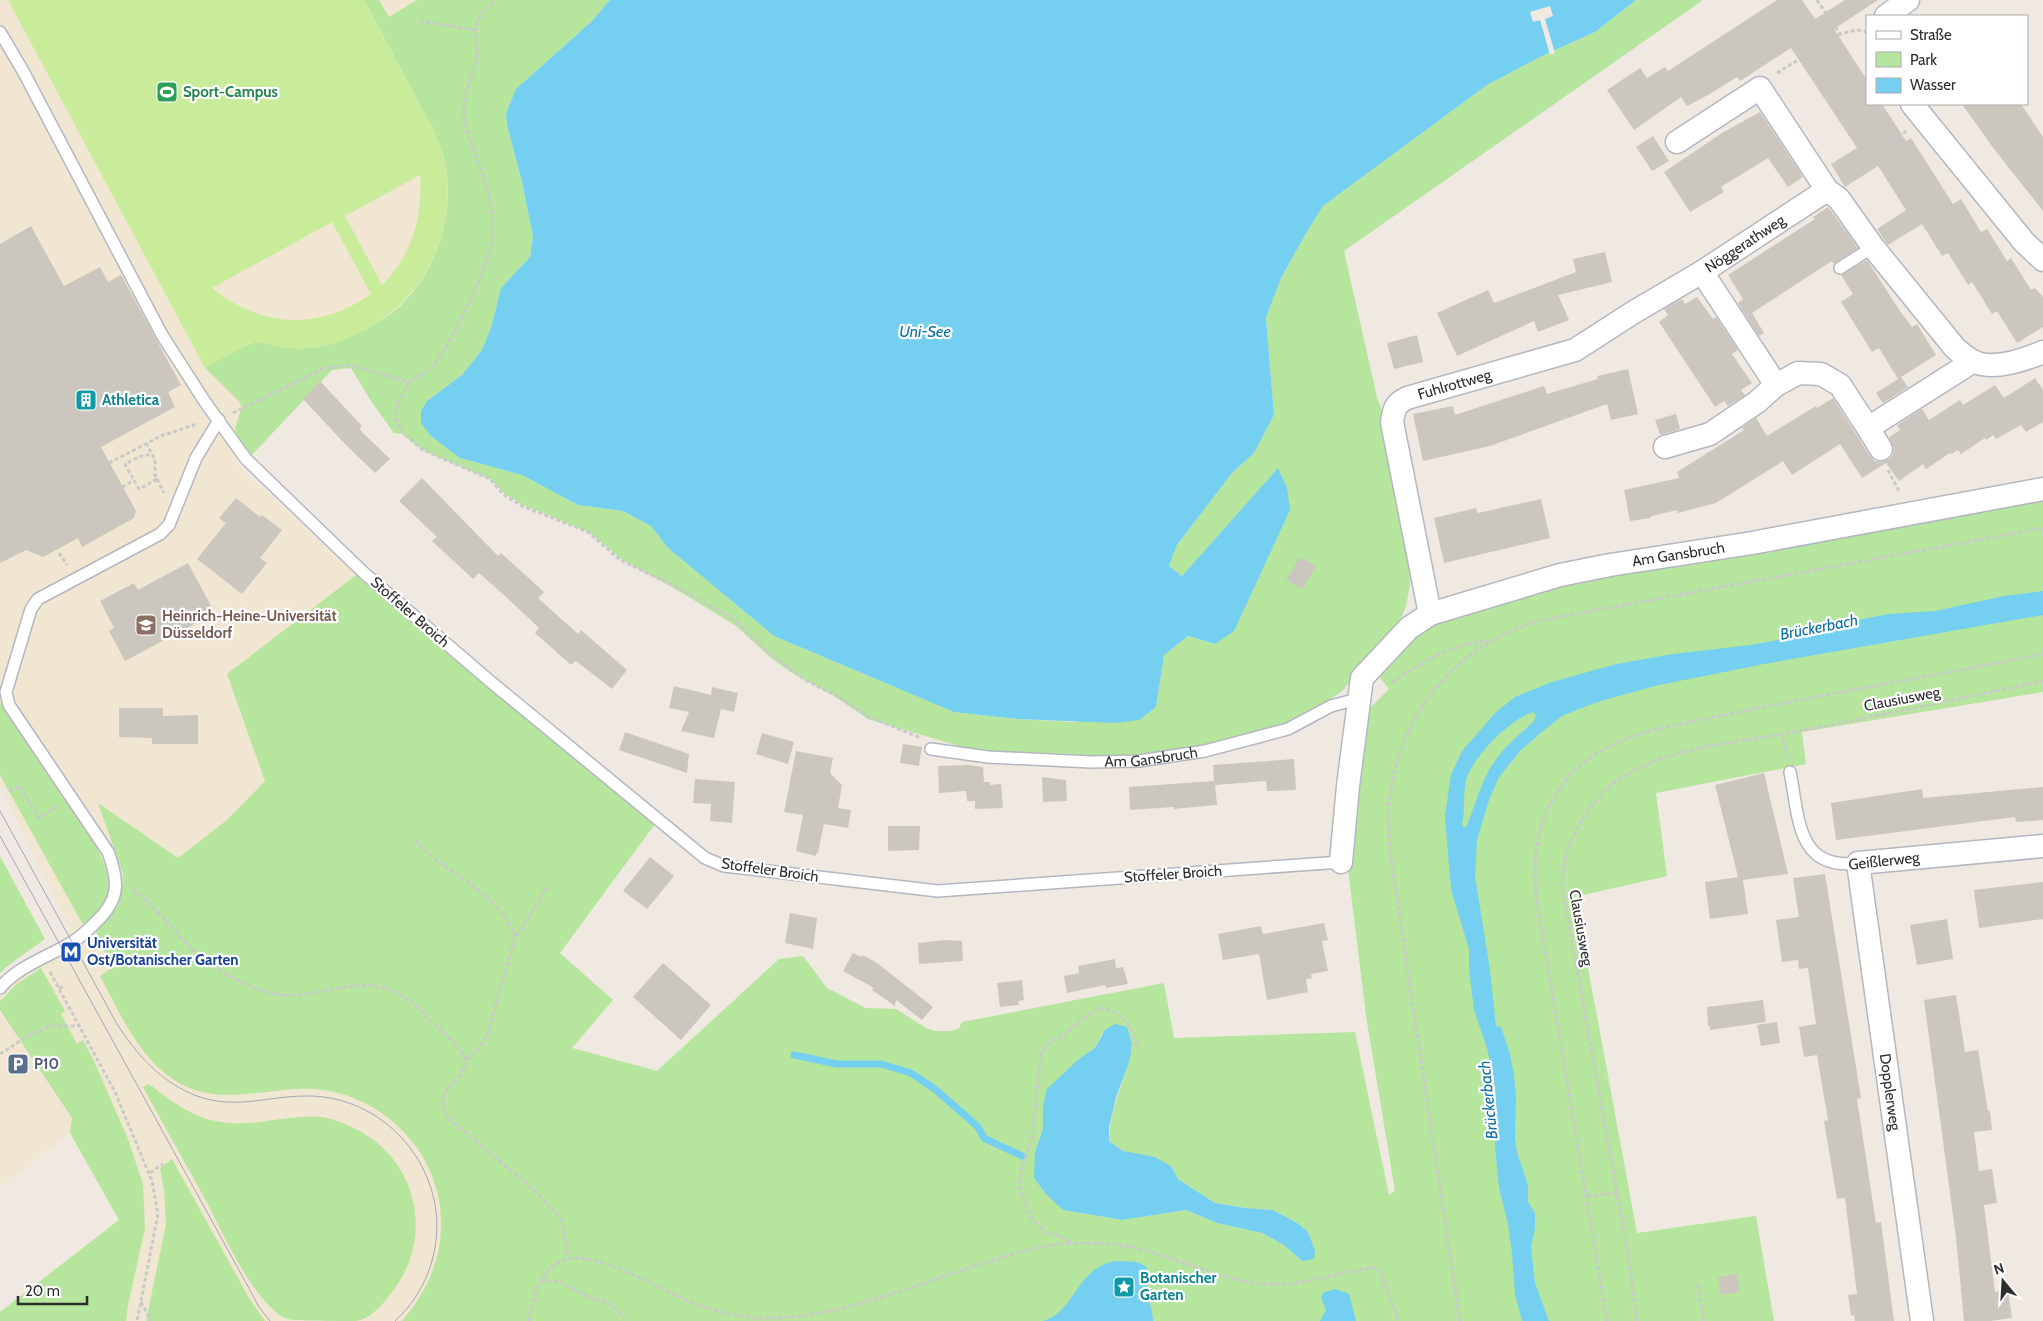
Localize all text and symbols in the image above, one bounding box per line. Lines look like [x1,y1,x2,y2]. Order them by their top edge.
legend [1866,15,2028,105]
text: Straße [1910,26,1952,44]
text: Park [1910,51,1937,69]
text: Wasser [1910,76,1956,94]
sports icon: Sport-Campus [155,80,179,104]
place label: Sport-Campus [183,83,278,101]
street label: Nöggerathweg [1702,211,1789,277]
water label: Uni-See [899,322,951,341]
street label: Fuhlrottweg [1416,365,1494,404]
building icon: Athletica [74,388,98,412]
place label: Athletica [102,391,160,409]
street label: Am Gansbruch [1631,538,1726,570]
street label: Stoffeler Broich [367,573,453,651]
place label: Heinrich-Heine-Universität Düsseldorf [162,607,337,642]
water label: Brückerbach [1778,610,1860,644]
school or university icon: Heinrich-Heine-Universität Düsseldorf [134,613,158,637]
street label: Clausiusweg [1862,683,1942,715]
street label: Am Gansbruch [1104,743,1199,771]
street label: Geißlerweg [1848,848,1921,874]
street label: Stoffeler Broich [720,854,820,886]
street label: Stoffeler Broich [1123,862,1223,886]
street label: Clausiusweg [1565,888,1597,968]
place label: Universität Ost/Botanischer Garten [87,934,239,969]
metro station icon: Universität Ost/Botanischer Garten [59,940,83,964]
parking icon: P10 [6,1052,30,1076]
street label: Dopplerweg [1876,1052,1904,1132]
place label: P10 [34,1055,59,1073]
water label: Brückerbach [1474,1060,1502,1140]
north arrow [1978,1256,2028,1306]
text: N [1991,1259,2006,1279]
place label: Botanischer Garten [1140,1269,1217,1304]
scale bar [18,1274,86,1306]
place icon: Botanischer Garten [1112,1275,1136,1299]
text: 20 m [25,1282,60,1300]

